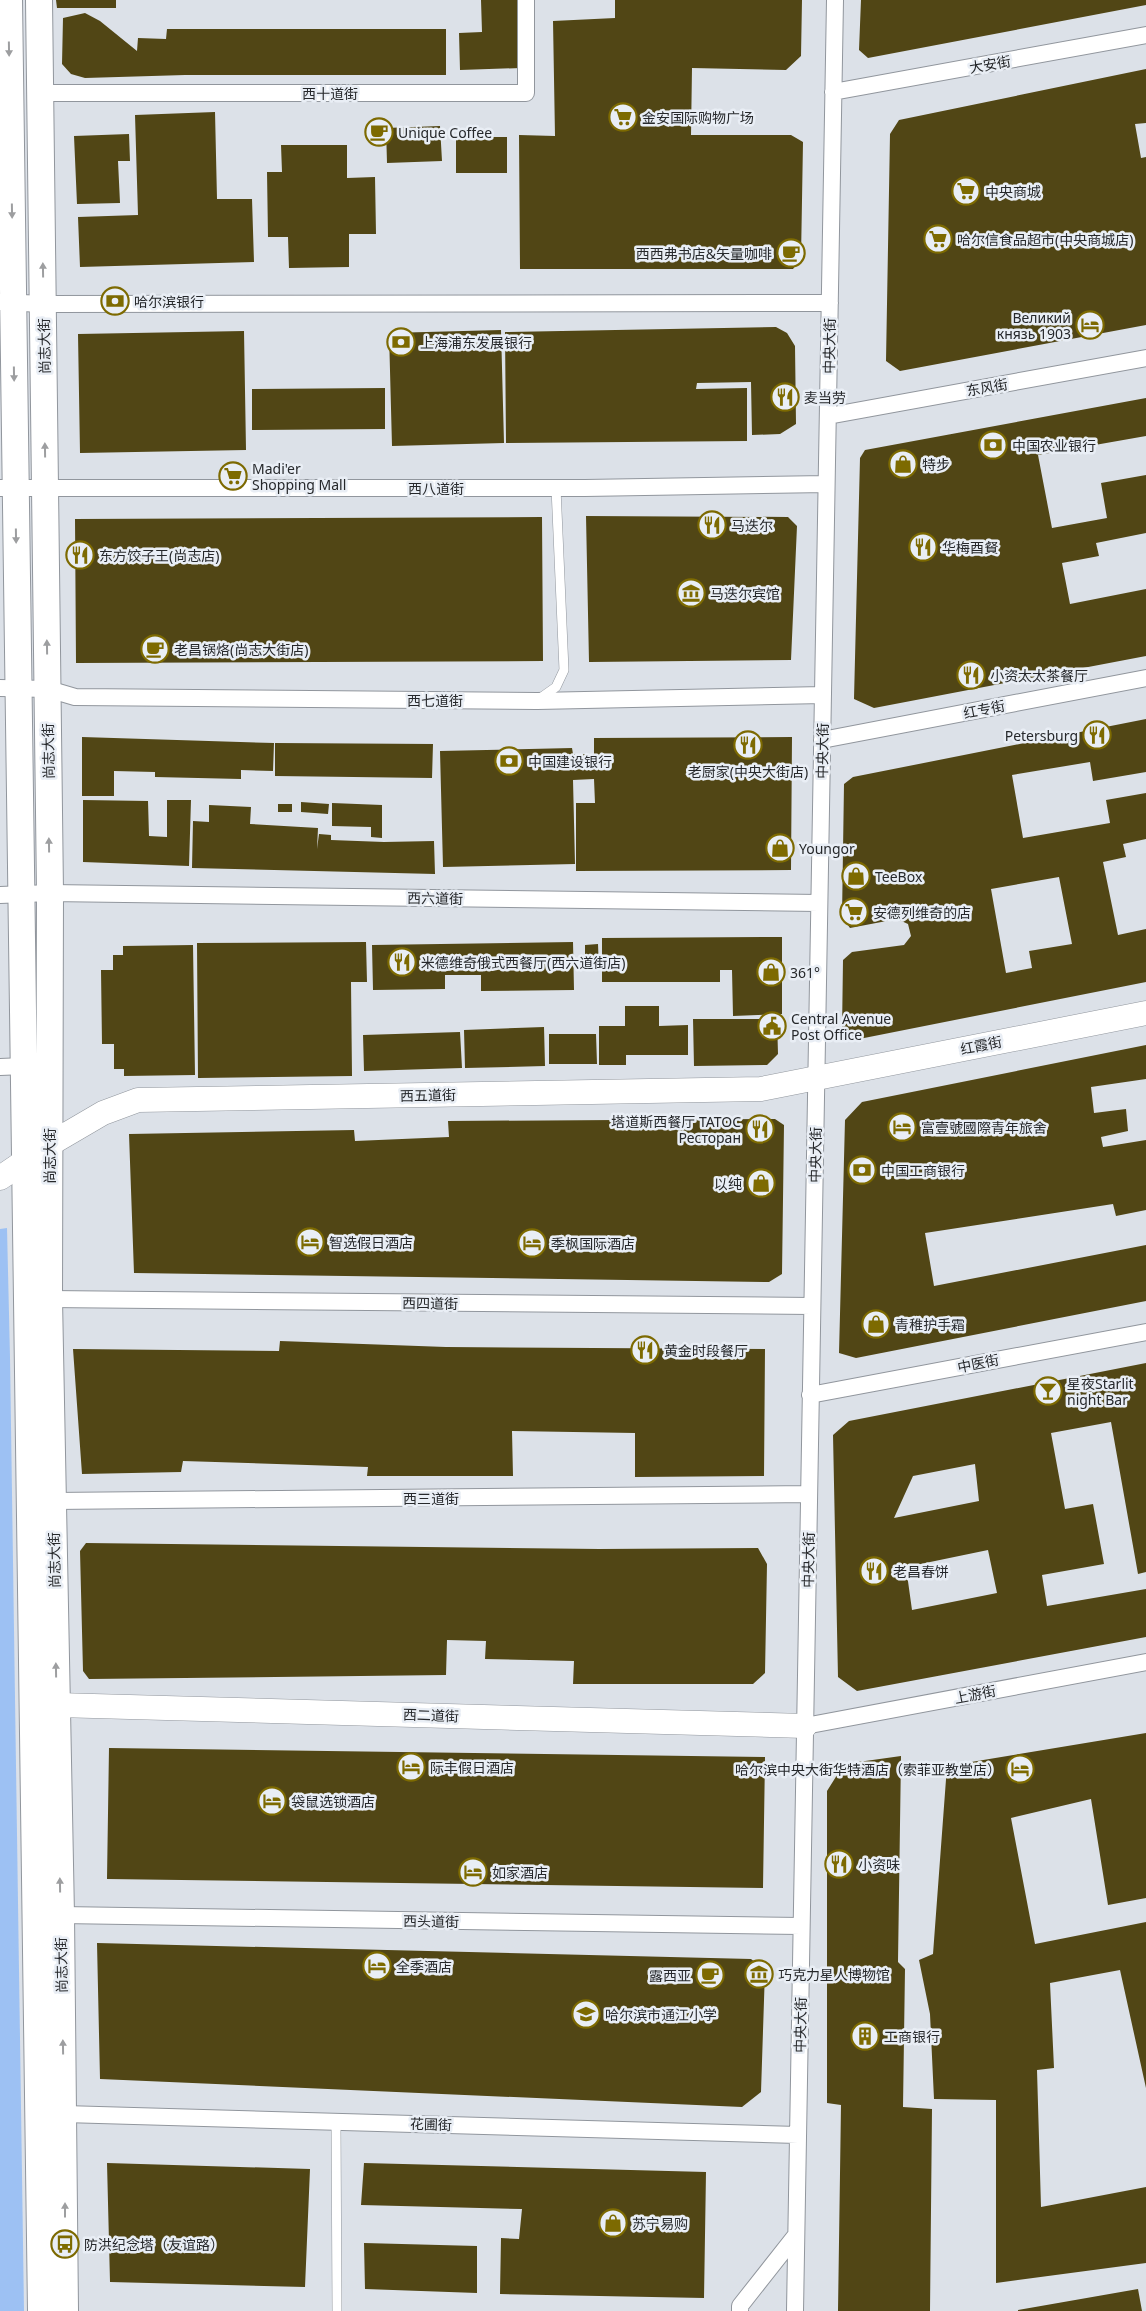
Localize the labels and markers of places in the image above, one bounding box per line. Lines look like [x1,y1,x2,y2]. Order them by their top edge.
supermarket icon: 金安国际购物广场 [608,102,638,132]
place label: 金安国际购物广场 [642,108,754,127]
cafe icon: Unique Coffee [364,117,394,147]
place label: Unique Coffee [398,123,492,142]
supermarket icon: 中央商城 [951,176,981,206]
place label: 中央商城 [985,182,1041,201]
supermarket icon: 哈尔信食品超市(中央商城店) [923,224,953,254]
place label: 哈尔信食品超市(中央商城店) [957,230,1133,249]
cafe icon: 西西弗书店&矢量咖啡 [776,238,806,268]
place label: 西西弗书店&矢量咖啡 [636,244,772,263]
bank icon: 哈尔滨银行 [100,286,130,316]
place label: 哈尔滨银行 [134,292,204,311]
place label: Великий князь 1903 [997,308,1071,343]
hotel icon: Великий князь 1903 [1075,310,1105,340]
bank icon: 上海浦东发展银行 [386,327,416,357]
place label: 上海浦东发展银行 [420,333,532,352]
restaurant icon: 麦当劳 [770,382,800,412]
place label: 麦当劳 [804,388,846,407]
bank icon: 中国农业银行 [978,430,1008,460]
place label: 中国农业银行 [1012,436,1096,455]
shop icon: 特步 [888,449,918,479]
place label: 特步 [922,455,950,474]
place label: Madi'er Shopping Mall [252,459,346,494]
supermarket icon: Madi'er Shopping Mall [218,461,248,491]
restaurant icon: 马迭尔 [697,510,727,540]
place label: 马迭尔 [731,516,773,535]
restaurant icon: 华梅酉䝳 [908,532,938,562]
place label: 华梅酉䝳 [942,538,998,557]
restaurant icon: 东方饺子王(尚志店) [65,540,95,570]
place label: 东方饺子王(尚志店) [99,546,219,565]
museum icon: 马迭尔宾馆 [676,578,706,608]
place label: 马迭尔宾馆 [710,584,780,603]
cafe icon: 老昌锅烙(尚志大街店) [140,634,170,664]
place label: 老昌锅烙(尚志大街店) [174,640,308,659]
restaurant icon: 小资太太茶餐厅 [956,660,986,690]
place label: 小资太太茶餐厅 [990,666,1088,685]
restaurant icon: Petersburg [1082,720,1112,750]
place label: Petersburg [1005,726,1078,745]
restaurant icon: 老厨家(中央大街店) [733,730,763,760]
bank icon: 中国建设银行 [494,746,524,776]
place label: 中国建设银行 [528,752,612,771]
place label: 老厨家(中央大街店) [688,762,808,781]
shop icon: Youngor [765,833,795,863]
place label: Youngor [799,839,855,858]
shop icon: TeeBox [841,861,871,891]
place label: TeeBox [875,867,923,886]
supermarket icon: 安德列维奇的店 [839,897,869,927]
place label: 安德列维奇的店 [873,903,971,922]
restaurant icon: 米德维奇俄式西餐厅(西六道街店) [387,947,417,977]
place label: 米德维奇俄式西餐厅(西六道街店) [421,953,625,972]
shop icon: 361° [756,957,786,987]
place label: 361° [790,963,820,982]
place label: Central Avenue Post Office [791,1009,891,1044]
public building icon: Central Avenue Post Office [757,1011,787,1041]
place label: 塔道斯西餐厅 TATOC Ресторан [611,1112,741,1147]
hotel icon: 富壹號國際青年旅舍 [887,1112,917,1142]
restaurant icon: 塔道斯西餐厅 TATOC Ресторан [745,1114,775,1144]
place label: 富壹號國際青年旅舍 [921,1118,1047,1137]
bank icon: 中国工商银行 [847,1155,877,1185]
place label: 中国工商银行 [881,1161,965,1180]
shop icon: 以纯 [746,1168,776,1198]
place label: 以纯 [714,1174,742,1193]
hotel icon: 智选假日酒店 [295,1227,325,1257]
hotel icon: 季枫国际酒店 [517,1228,547,1258]
place label: 智选假日酒店 [329,1233,413,1252]
place label: 季枫国际酒店 [551,1234,635,1253]
shop icon: 青稚护手霜 [861,1309,891,1339]
place label: 青稚护手霜 [895,1315,965,1334]
restaurant icon: 黄金时段餐厅 [630,1335,660,1365]
place label: 黄金时段餐厅 [664,1341,748,1360]
place label: 星夜Starlit night Bar [1067,1374,1134,1409]
bar icon: 星夜Starlit night Bar [1033,1376,1063,1406]
restaurant icon: 老昌春饼 [859,1556,889,1586]
place label: 老昌春饼 [893,1562,949,1581]
hotel icon: 际丰假日酒店 [396,1752,426,1782]
hotel icon: 哈尔滨中央大街华特酒店（索菲亚教堂店） [1005,1754,1035,1784]
place label: 际丰假日酒店 [430,1758,514,1777]
place label: 哈尔滨中央大街华特酒店（索菲亚教堂店） [735,1760,1001,1779]
hotel icon: 袋鼠选锁酒店 [257,1786,287,1816]
place label: 袋鼠选锁酒店 [291,1792,375,1811]
restaurant icon: 小资味 [824,1849,854,1879]
place label: 小资味 [858,1855,900,1874]
hotel icon: 如家酒店 [458,1857,488,1887]
place label: 如家酒店 [492,1863,548,1882]
hotel icon: 全季酒店 [362,1951,392,1981]
place label: 全季酒店 [396,1957,452,1976]
museum icon: 巧克力星人博物馆 [744,1959,774,1989]
cafe icon: 露西亚 [695,1960,725,1990]
place label: 巧克力星人博物馆 [778,1965,890,1984]
place label: 露西亚 [649,1966,691,1985]
school or university icon: 哈尔滨市通江小学 [571,1999,601,2029]
place label: 哈尔滨市通江小学 [605,2005,717,2024]
building icon: 工商银行 [850,2021,880,2051]
place label: 工商银行 [884,2027,940,2046]
shop icon: 苏宁易购 [598,2208,628,2238]
place label: 苏宁易购 [632,2214,688,2233]
bus stop icon: 防洪纪念塔（友谊路） [50,2229,80,2259]
place label: 防洪纪念塔（友谊路） [84,2235,224,2254]

